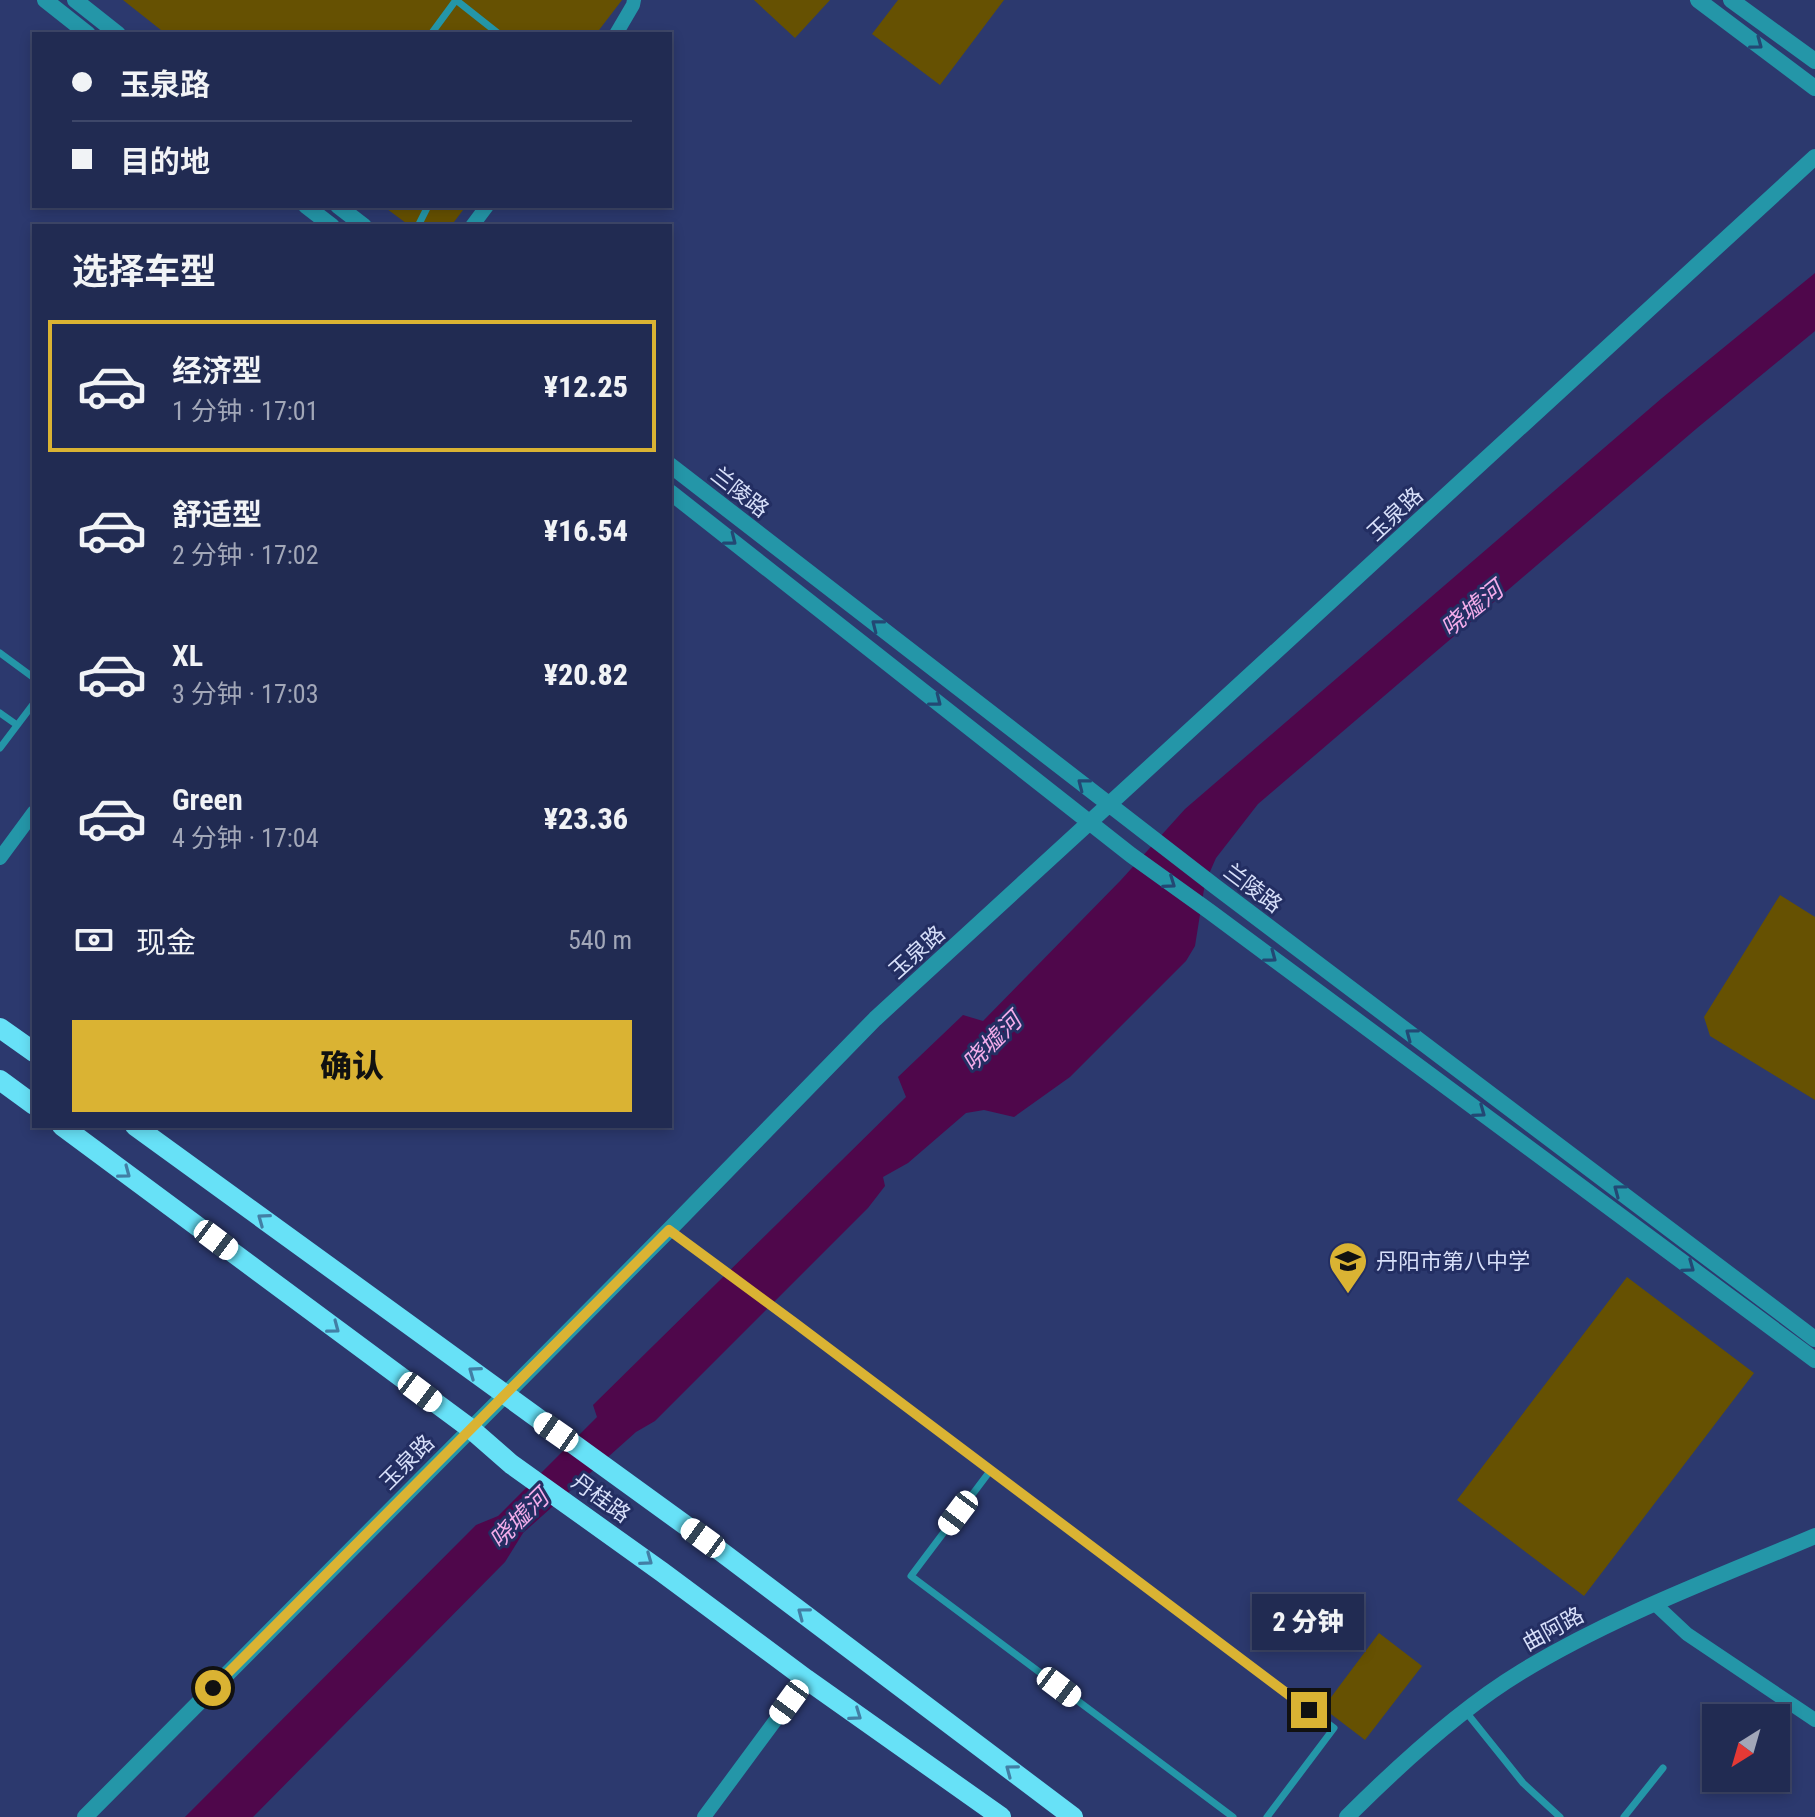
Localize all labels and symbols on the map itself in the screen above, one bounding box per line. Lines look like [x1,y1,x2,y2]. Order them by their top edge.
one-way arrow [1748,34,1763,48]
street label: 兰陵路 [706,462,774,522]
street label: 玉泉路 [1362,482,1428,546]
one-way arrow [722,531,737,545]
water label: 哓墟河 [1435,573,1512,643]
one-way arrow [871,621,886,635]
one-way arrow [927,692,942,706]
one-way arrow [1077,780,1092,794]
street label: 兰陵路 [1219,858,1287,918]
one-way arrow [1161,873,1175,888]
street label: 玉泉路 [884,921,950,983]
one-way arrow [1262,947,1277,962]
water label: 哓墟河 [957,1004,1030,1077]
one-way arrow [1405,1029,1420,1043]
one-way arrow [1471,1103,1485,1117]
one-way arrow [116,1163,131,1177]
one-way arrow [1613,1186,1628,1200]
one-way arrow [258,1214,272,1229]
car [190,1216,242,1264]
school or university icon: 丹阳市第八中学 [1327,1240,1369,1295]
place label: 丹阳市第八中学 [1376,1249,1530,1274]
one-way arrow [1680,1257,1695,1271]
one-way arrow [325,1318,339,1332]
one-way arrow [468,1367,483,1381]
car [394,1368,446,1416]
car [529,1408,583,1456]
street label: 玉泉路 [375,1430,439,1494]
street label: 丹桂路 [567,1468,635,1528]
water label: 哓墟河 [484,1481,557,1554]
car [934,1487,982,1539]
car [677,1514,729,1562]
one-way arrow [638,1551,652,1565]
callout: 2 分钟 [1253,1594,1365,1650]
street label: 曲阿路 [1518,1602,1588,1656]
one-way arrow [797,1609,812,1623]
car [1033,1663,1085,1711]
route start [195,1670,231,1706]
car [765,1676,813,1728]
route end [1291,1692,1327,1728]
north arrow [1702,1704,1790,1792]
one-way arrow [848,1705,862,1720]
one-way arrow [1005,1765,1019,1780]

